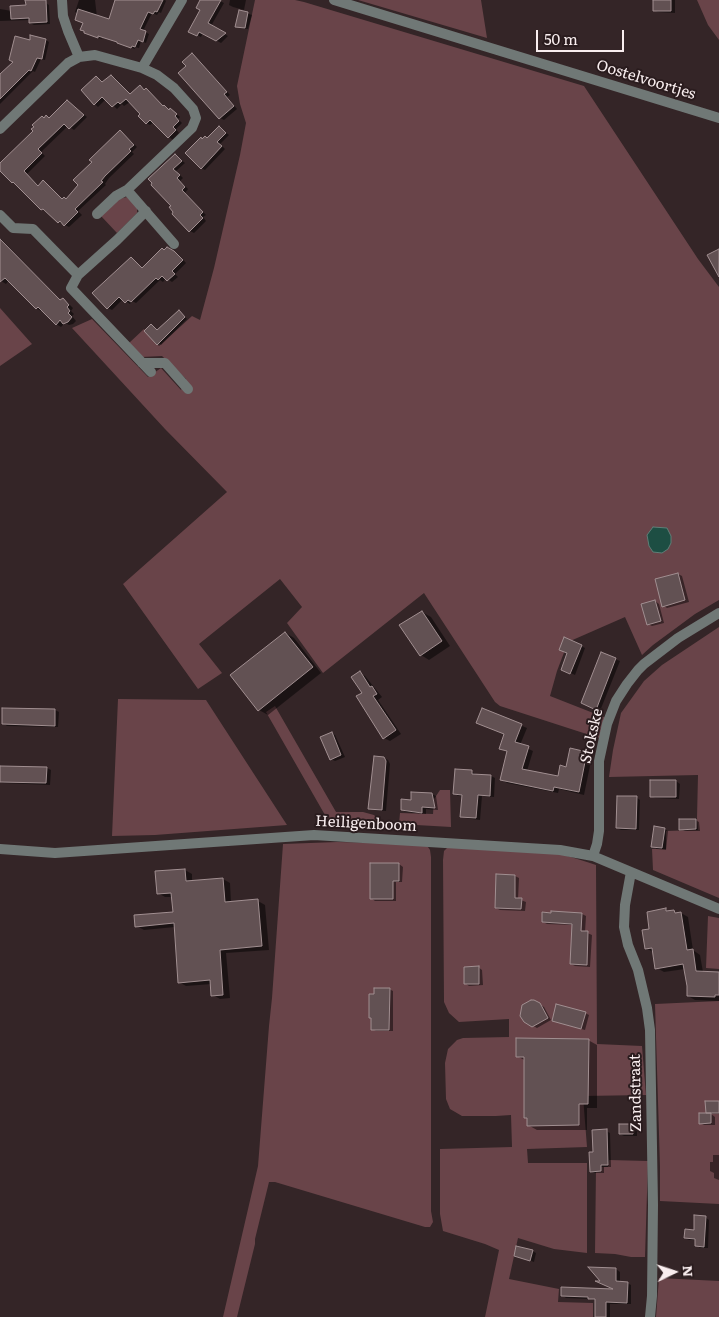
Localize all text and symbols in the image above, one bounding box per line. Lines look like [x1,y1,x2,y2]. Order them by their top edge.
scale bar [539,20,626,52]
text: 50 m [544,27,578,50]
street label: Oostelvoortjes [594,56,698,104]
street label: Stokske [577,707,607,765]
street label: Heiligenboom [315,812,417,836]
street label: Zandstraat [626,1054,646,1132]
north arrow [649,1247,699,1297]
text: N [679,1264,699,1278]

